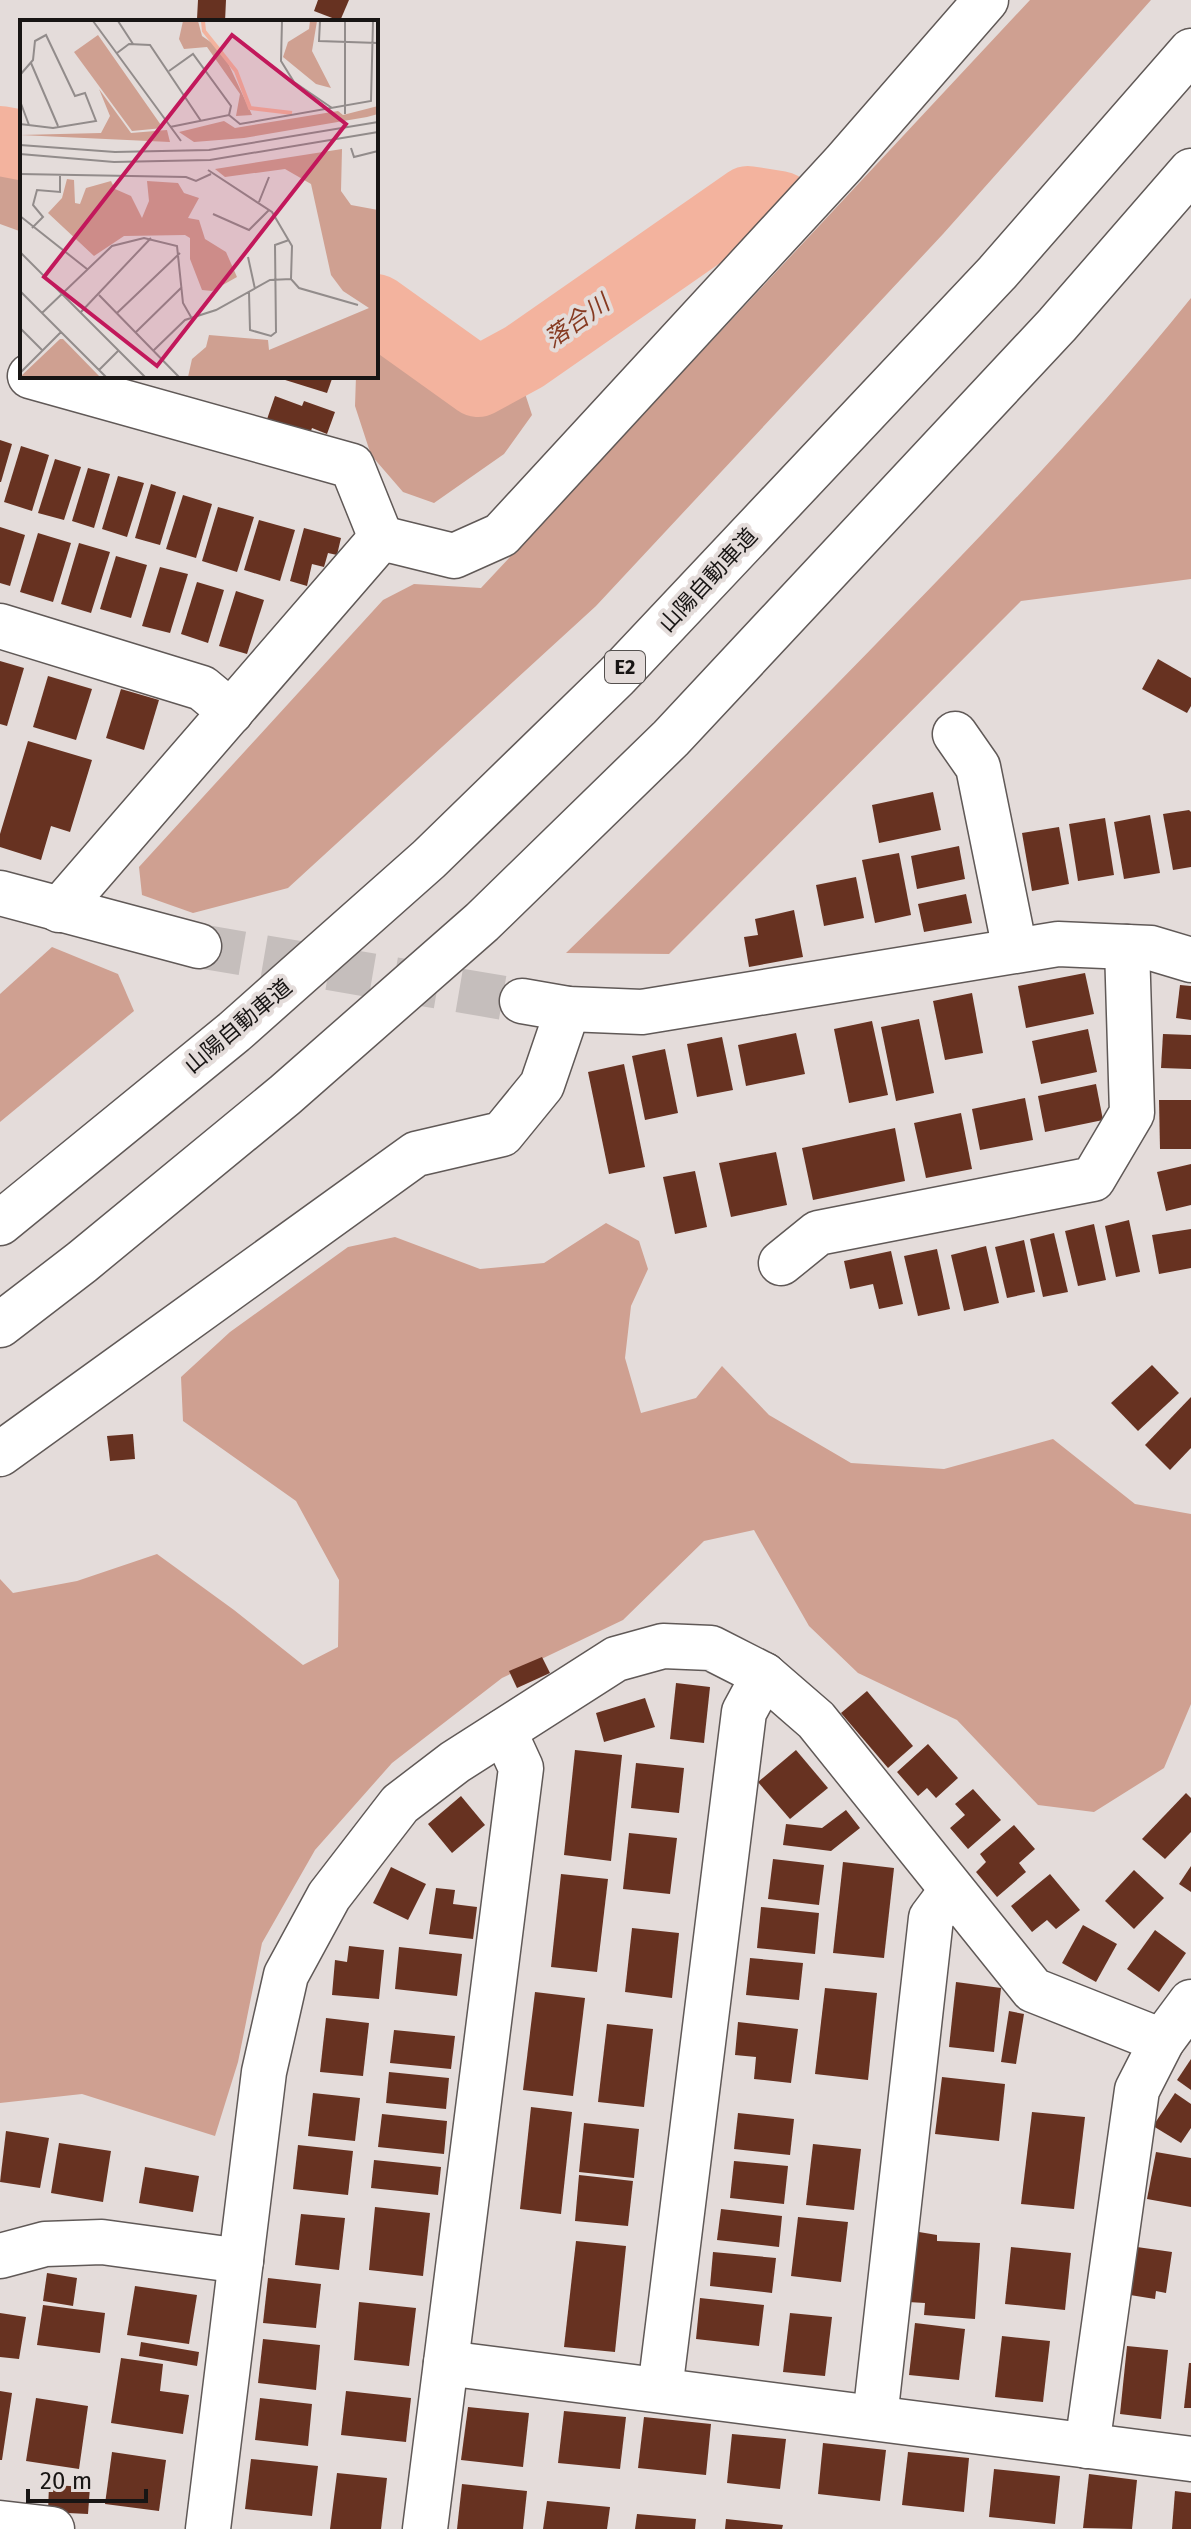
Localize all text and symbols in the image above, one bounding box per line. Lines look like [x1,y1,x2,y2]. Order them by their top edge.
inset map [20,20,378,378]
water label: 落合川 [539,287,617,353]
street label: 山陽自動車道 [653,523,763,637]
road number: E2 [605,651,645,683]
street label: 山陽自動車道 [179,973,297,1079]
scale bar [28,2453,146,2503]
text: 20 m [40,2467,92,2495]

